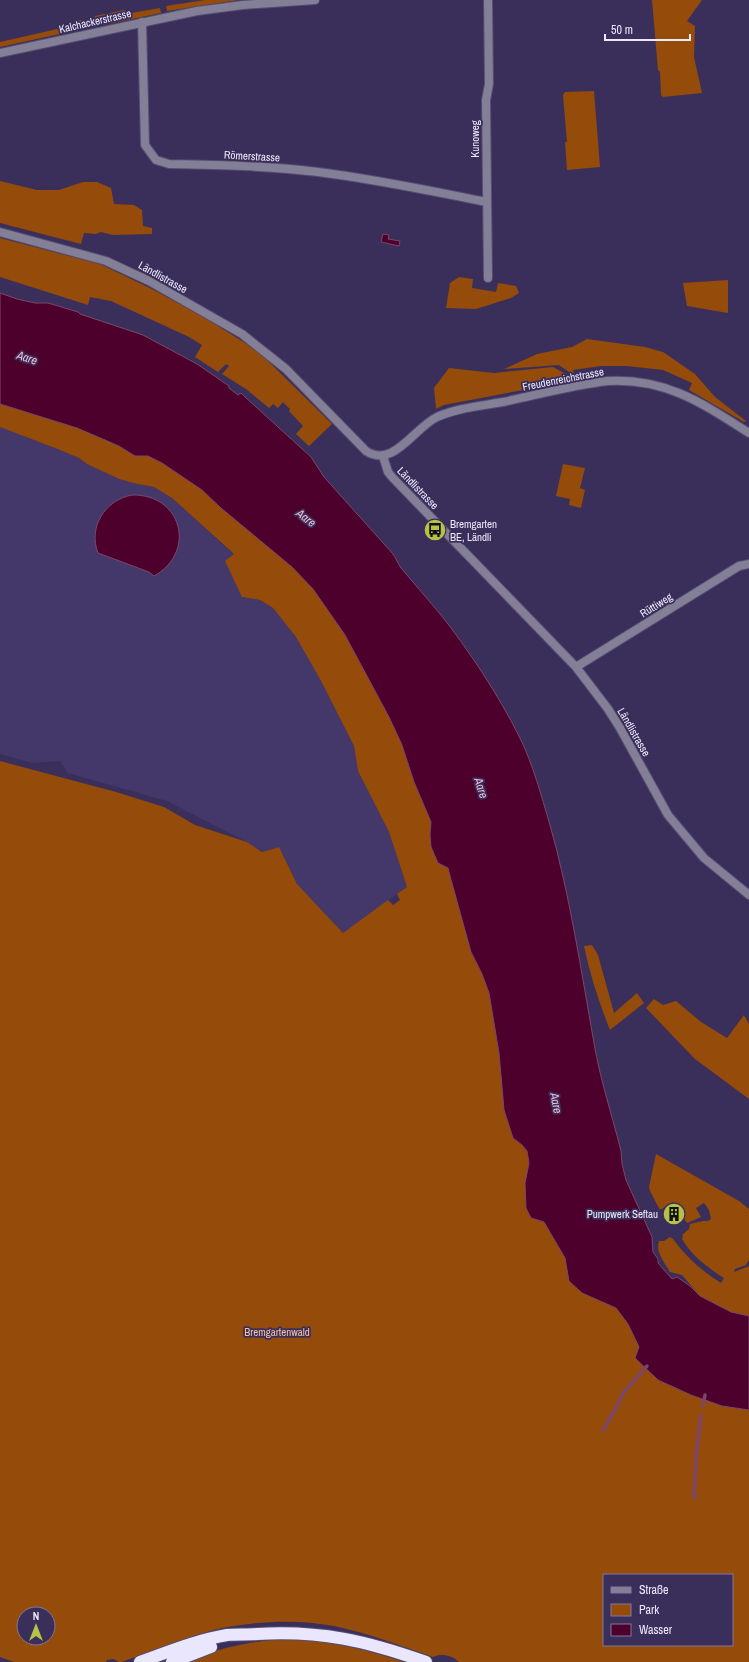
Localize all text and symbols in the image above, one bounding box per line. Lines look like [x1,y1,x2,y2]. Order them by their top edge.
street label: Kalchackerstrasse [58,6,132,36]
scale bar [605,16,690,42]
text: 50 m [611,22,633,38]
street label: Kunoweg [468,120,482,158]
street label: Römerstrasse [224,148,280,164]
street label: Ländlistrasse [136,258,190,296]
water label: Aare [14,347,40,369]
street label: Freudenreichstrasse [521,364,605,394]
street label: Ländlistrasse [394,464,442,512]
water label: Aare [292,505,320,531]
bus stop icon: Bremgarten BE, Ländli [422,517,448,543]
place label: Bremgarten BE, Ländli [450,517,497,544]
street label: Rüttiweg [637,590,675,620]
street label: Ländlistrasse [615,705,653,759]
water label: Aare [470,775,492,801]
water label: Aare [546,1090,566,1115]
building icon: Pumpwerk Seftau [661,1201,687,1227]
place label: Pumpwerk Seftau [587,1207,658,1221]
park label: Bremgartenwald [244,1325,310,1339]
legend [603,1574,733,1646]
text: Straße [639,1582,669,1598]
text: Park [639,1602,659,1618]
north arrow [16,1606,56,1646]
text: N [33,1609,39,1623]
text: Wasser [639,1622,673,1638]

